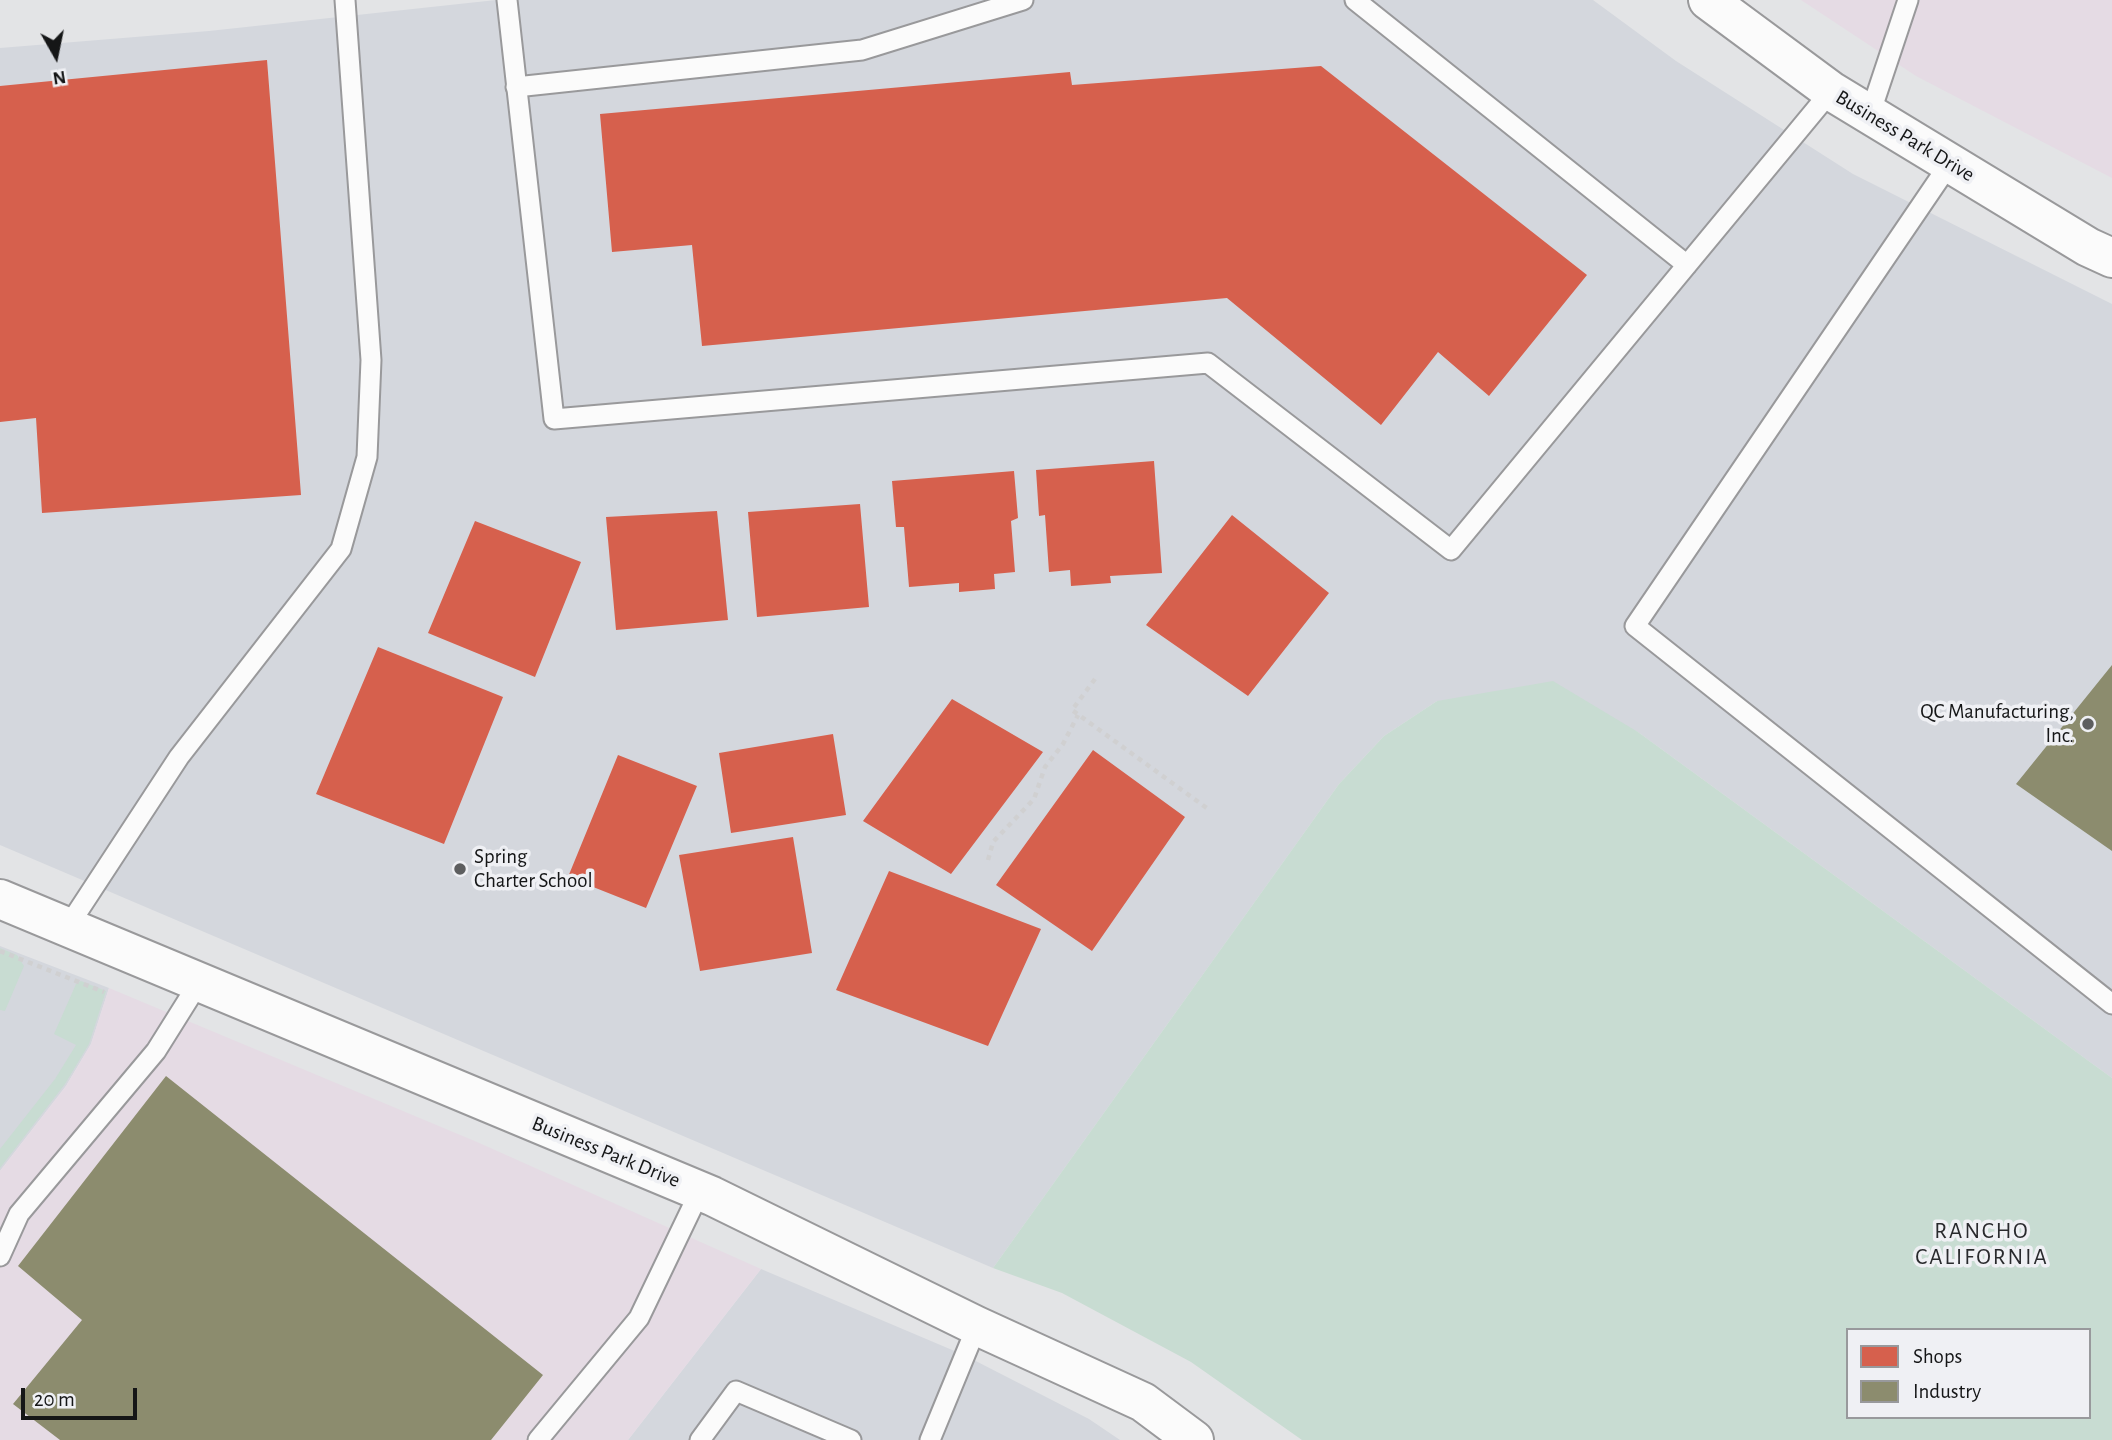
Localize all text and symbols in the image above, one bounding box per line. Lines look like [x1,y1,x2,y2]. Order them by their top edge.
north arrow [21,21,91,91]
text: N [51,67,67,88]
street label: Business Park Drive [1831,85,1979,187]
place label: QC Manufacturing, Inc. [1920,699,2074,749]
marker: QC Manufacturing, Inc. [2080,716,2096,732]
place label: Spring Charter School [474,844,593,894]
marker: Spring Charter School [452,861,468,877]
street label: Business Park Drive [528,1111,684,1193]
district label: RANCHO CALIFORNIA [1917,1217,2047,1271]
legend [1846,1328,2091,1419]
text: Shops [1913,1346,1962,1367]
scale bar [24,1374,140,1418]
text: Industry [1913,1381,1981,1402]
text: 20 m [34,1389,75,1410]

